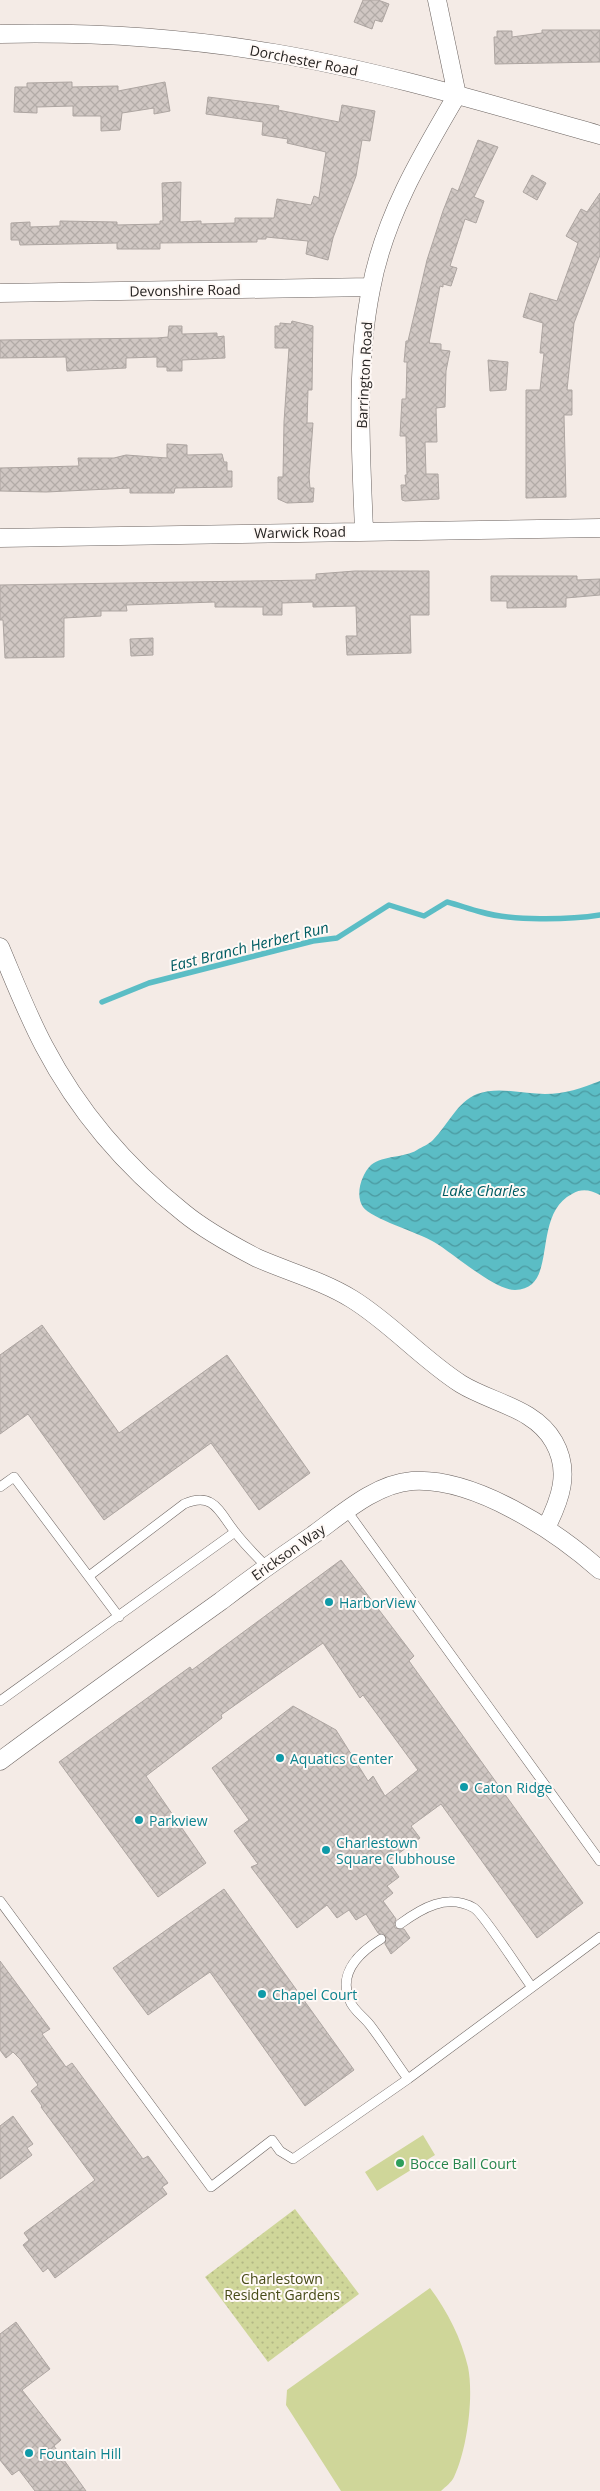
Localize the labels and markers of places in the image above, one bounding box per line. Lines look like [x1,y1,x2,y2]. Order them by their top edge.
place label: HarborView [339,1593,416,1612]
marker: HarborView [323,1596,335,1608]
place label: Aquatics Center [290,1749,393,1768]
marker: Aquatics Center [274,1752,286,1764]
place label: Caton Ridge [474,1778,553,1797]
marker: Caton Ridge [458,1781,470,1793]
place label: Parkview [149,1811,208,1830]
marker: Parkview [133,1814,145,1826]
place label: Charlestown Square Clubhouse [336,1833,456,1868]
marker: Charlestown Square Clubhouse [320,1844,332,1856]
place label: Chapel Court [272,1985,357,2004]
marker: Chapel Court [256,1988,268,2000]
place label: Bocce Ball Court [410,2154,516,2173]
marker: Bocce Ball Court [394,2157,406,2169]
place label: Fountain Hill [39,2444,121,2463]
marker: Fountain Hill [23,2447,35,2459]

